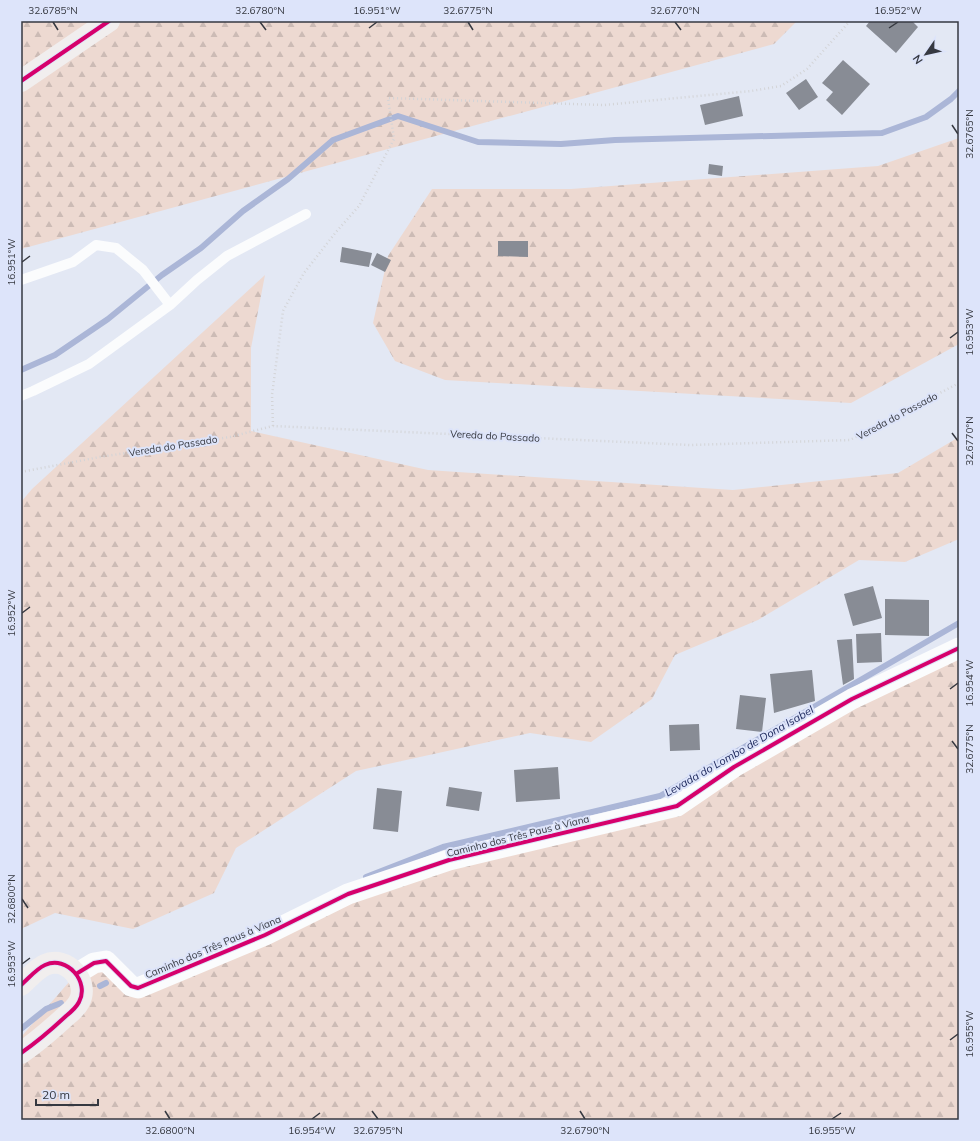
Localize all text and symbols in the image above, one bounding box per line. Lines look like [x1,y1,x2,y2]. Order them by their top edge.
text: 32.6785°N [28,4,78,17]
text: 32.6780°N [235,4,285,17]
text: 16.951°W [353,4,401,17]
text: 32.6775°N [443,4,493,17]
text: 32.6770°N [650,4,700,17]
text: 16.952°W [874,4,922,17]
north arrow [906,34,946,74]
text: N [910,52,926,67]
text: 32.6765°N [963,109,976,159]
text: 16.951°W [5,238,18,286]
text: 16.953°W [963,308,976,356]
street label: Vereda do Passado [854,389,940,443]
text: 32.6770°N [963,416,976,466]
street label: Vereda do Passado [450,427,540,445]
street label: Vereda do Passado [128,433,219,459]
text: 16.952°W [5,589,18,637]
text: 16.954°W [963,659,976,707]
water label: Levada do Lombo de Dona Isabel [662,702,816,799]
text: 32.6775°N [963,724,976,774]
street label: Caminho dos Três Paus à Viana [445,812,591,860]
text: 32.6800°N [5,874,18,924]
street label: Caminho dos Três Paus à Viana [143,912,283,982]
text: 16.953°W [5,940,18,988]
text: 16.955°W [963,1010,976,1058]
scale bar [36,1081,98,1107]
text: 20 m [42,1087,70,1102]
text: 32.6800°N [145,1124,195,1137]
text: 16.954°W [288,1124,336,1137]
text: 32.6795°N [353,1124,403,1137]
text: 32.6790°N [560,1124,610,1137]
text: 16.955°W [808,1124,856,1137]

